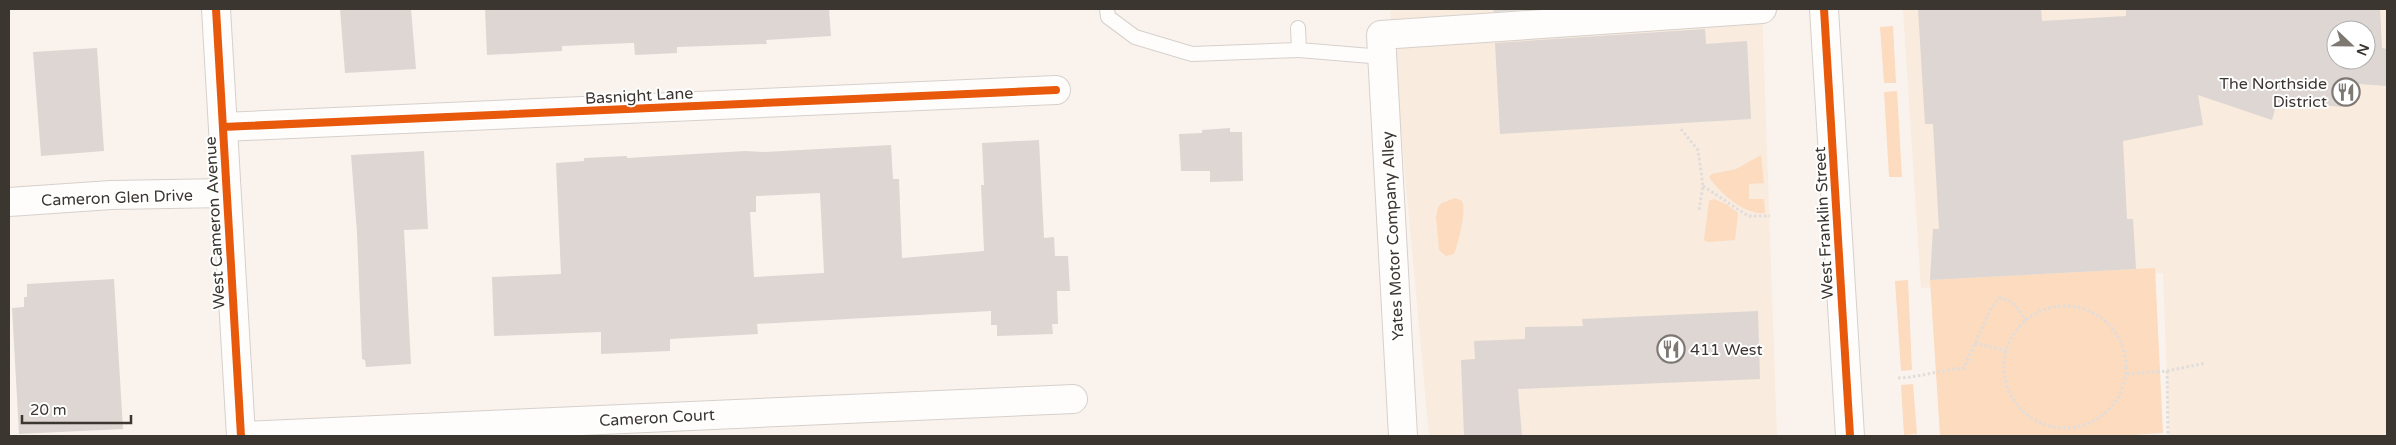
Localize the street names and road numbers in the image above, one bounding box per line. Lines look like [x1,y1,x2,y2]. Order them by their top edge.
street label: Basnight Lane [584,83,694,109]
street label: Yates Motor Company Alley [1378,130,1408,341]
street label: West Cameron Avenue [200,136,230,310]
street label: West Franklin Street [1810,146,1838,300]
street label: Cameron Glen Drive [41,185,193,211]
street label: Cameron Court [599,405,715,431]

